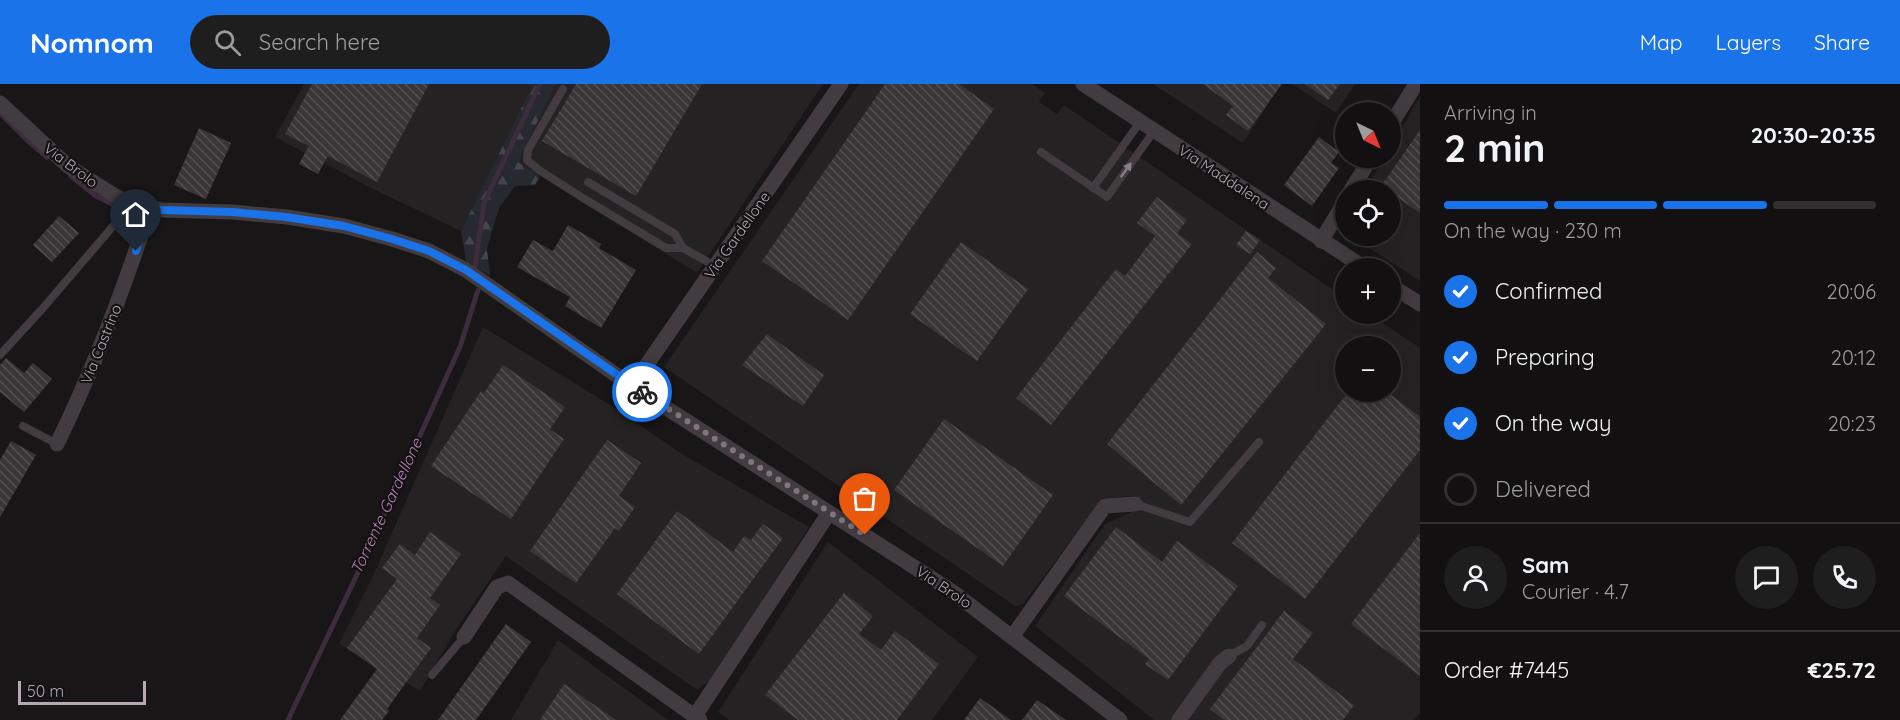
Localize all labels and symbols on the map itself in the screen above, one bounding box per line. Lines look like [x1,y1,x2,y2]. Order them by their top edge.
north arrow [1335,102,1401,168]
street label: Via Brolo [40,138,102,192]
street label: Via Maddalena [1175,141,1273,213]
one-way arrow [1120,163,1132,179]
street label: Via Gardellone [700,188,774,282]
pin [110,189,161,251]
street label: Via Castrino [76,301,126,387]
courier [612,362,672,422]
water label: Torrente Gardellone [346,434,427,577]
pin [839,473,890,535]
street label: Via Brolo [913,562,975,612]
scale bar [18,678,146,706]

